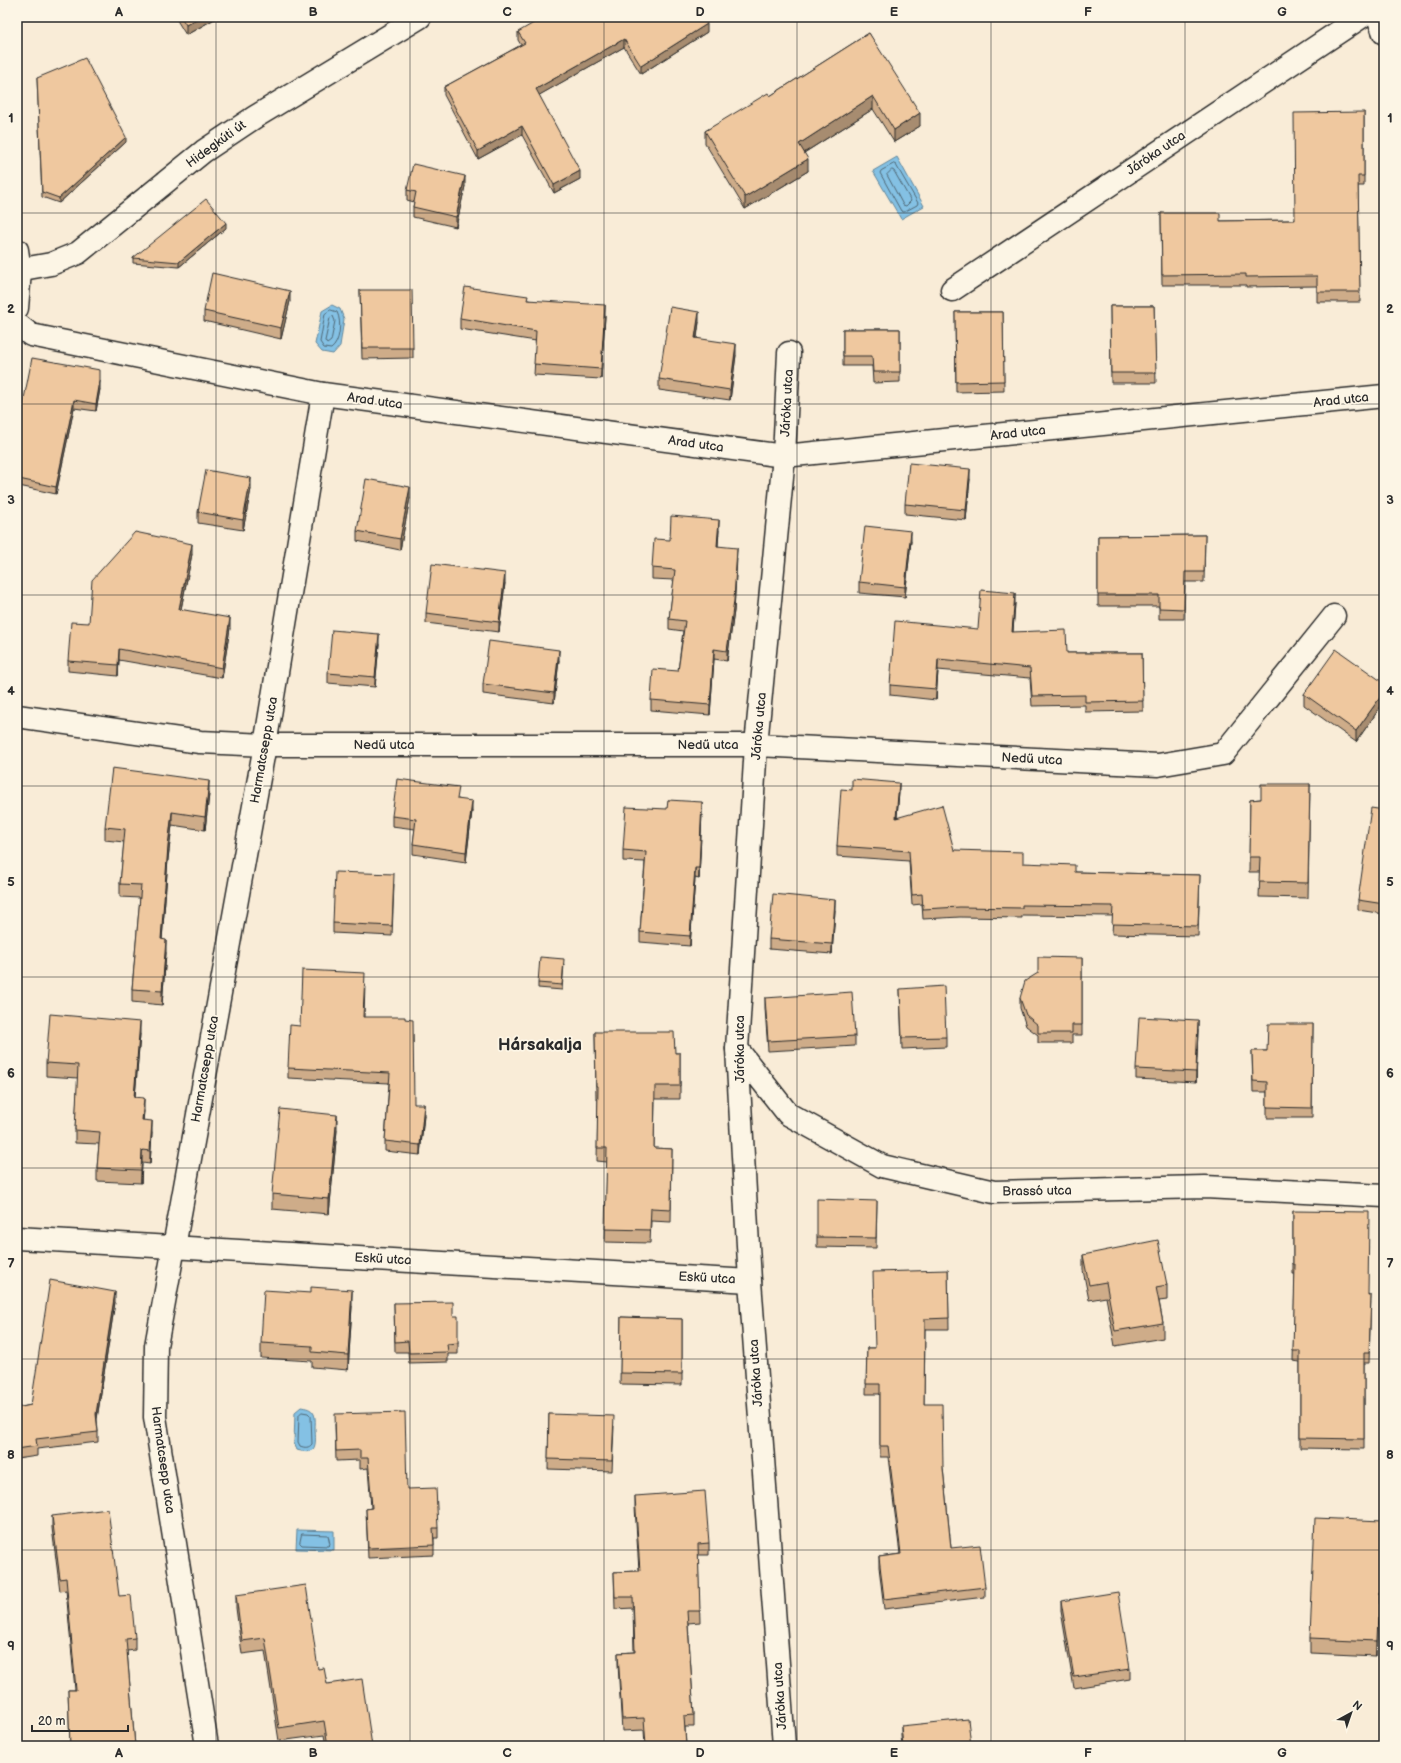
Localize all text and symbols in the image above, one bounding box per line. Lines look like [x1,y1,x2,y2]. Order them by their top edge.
text: A [114,4,123,20]
text: B [308,4,318,20]
text: C [502,4,512,20]
text: D [695,4,705,20]
text: E [890,4,899,20]
text: F [1084,4,1092,20]
text: G [1277,4,1287,20]
text: 1 [8,110,14,126]
text: 1 [1387,110,1393,126]
street label: Hidegkúti út [183,117,249,171]
street label: Járóka utca [1123,127,1189,179]
text: 2 [7,301,15,317]
text: 2 [1386,301,1394,317]
street label: Járóka utca [777,369,797,437]
street label: Arad utca [346,389,404,413]
street label: Arad utca [1312,389,1370,411]
street label: Arad utca [989,422,1047,444]
street label: Arad utca [667,432,725,456]
text: 3 [7,492,15,508]
text: 3 [1386,492,1394,508]
text: 4 [7,683,15,699]
text: 4 [1386,683,1394,699]
street label: Járóka utca [748,691,770,761]
street label: Harmatcsepp utca [247,695,281,805]
street label: Nedű utca [353,737,415,753]
street label: Nedű utca [677,737,739,753]
street label: Nedű utca [1001,749,1063,769]
text: 5 [7,874,15,890]
text: 5 [1386,874,1394,890]
street label: Harmatcsepp utca [188,1014,222,1124]
street label: Járóka utca [732,1015,748,1083]
district label: Hársakalja [498,1035,582,1055]
text: 6 [7,1065,15,1081]
text: 6 [1386,1065,1394,1081]
street label: Brassó utca [1002,1182,1072,1200]
street label: Eskü utca [354,1250,412,1268]
text: 7 [7,1256,15,1272]
text: 7 [1386,1256,1394,1272]
street label: Eskü utca [678,1269,736,1287]
street label: Járóka utca [746,1339,766,1407]
street label: Harmatcsepp utca [148,1405,178,1515]
text: 8 [7,1447,15,1463]
text: 8 [1386,1447,1394,1463]
text: 9 [7,1638,15,1654]
text: 9 [1386,1638,1394,1654]
street label: Járóka utca [770,1662,790,1730]
north arrow [1331,1693,1371,1733]
text: N [1350,1698,1364,1713]
scale bar [32,1707,128,1733]
text: 20 m [38,1714,65,1729]
text: A [114,1745,123,1761]
text: B [308,1745,318,1761]
text: C [502,1745,512,1761]
text: D [695,1745,705,1761]
text: E [890,1745,899,1761]
text: F [1084,1745,1092,1761]
text: G [1277,1745,1287,1761]

